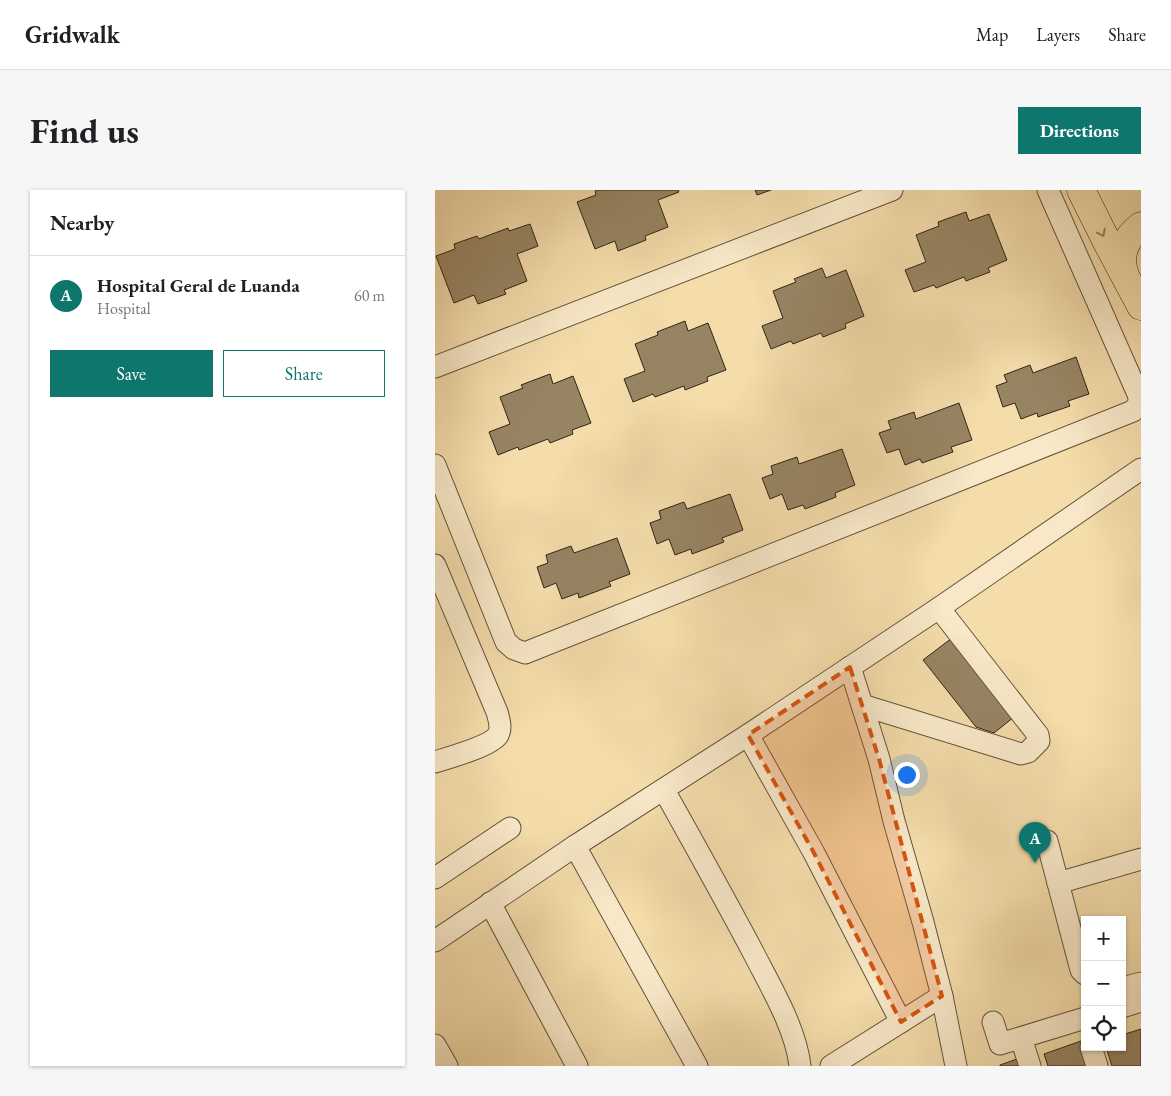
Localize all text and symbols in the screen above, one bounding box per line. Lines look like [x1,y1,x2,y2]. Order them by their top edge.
text: Gridwalk [25,19,120,50]
text: Map [976,23,1008,46]
text: Layers [1036,23,1080,46]
text: Share [1108,23,1146,46]
button: Directions [1018,107,1141,154]
text: Find us [30,108,139,153]
text: Nearby [50,209,114,236]
one-way arrow [1096,228,1106,237]
text: Hospital Geral de Luanda [97,273,300,298]
text: A [60,285,72,306]
text: 60 m [354,285,385,306]
text: Hospital [97,298,151,319]
button: Save [50,350,213,397]
button: Share [223,350,385,397]
your location [894,762,920,788]
pin: A [1019,822,1051,863]
map controls [1081,916,1126,1051]
button: + [1081,916,1126,961]
button: − [1081,961,1126,1006]
button: locate [1081,1006,1126,1051]

